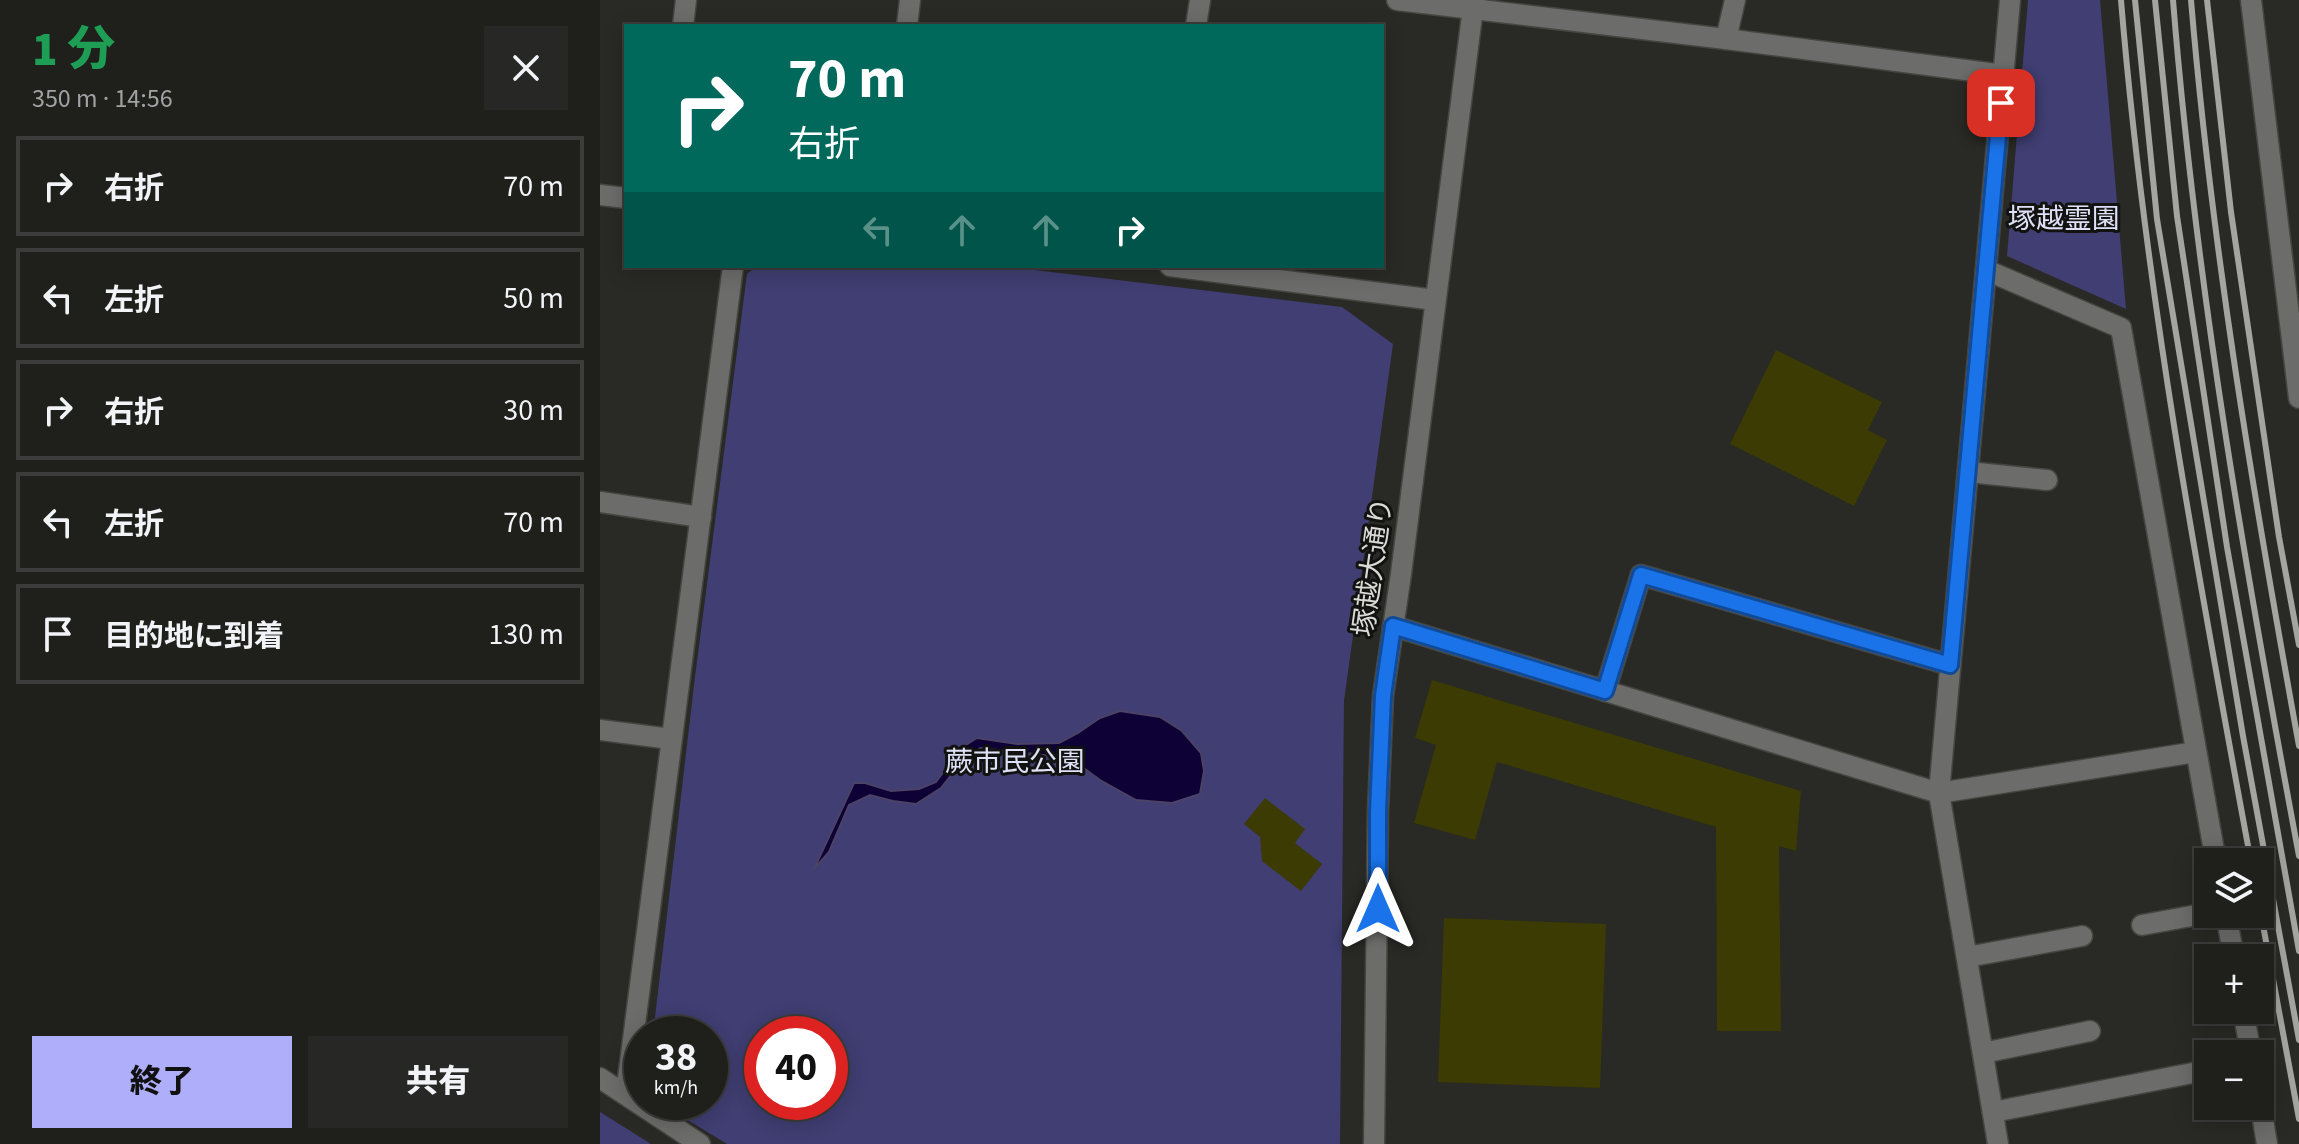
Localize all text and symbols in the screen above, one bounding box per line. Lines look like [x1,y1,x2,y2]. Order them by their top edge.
text: 1 分 [32,16,115,84]
button: close [484,26,568,110]
text: 70 m [788,40,906,119]
icon: right [656,56,760,160]
pin [1967,69,2035,137]
text: 350 m · 14:56 [32,80,173,117]
icon: arrive [1979,81,2023,125]
text: 右折 [788,119,860,170]
icon: right [36,164,80,208]
text: 70 m [503,165,564,208]
text: 右折 [104,167,164,210]
park label: 塚越霊園 [2008,199,2120,239]
icon: left [856,208,900,252]
icon: ahead [940,208,984,252]
icon: ahead [1024,208,1068,252]
icon: right [1108,208,1152,252]
icon: left [36,276,80,320]
text: 50 m [503,277,564,320]
text: 左折 [104,279,164,322]
icon: right [36,388,80,432]
text: 30 m [503,389,564,432]
text: 右折 [104,391,164,434]
street label: 塚越大通り [1343,495,1403,639]
icon: left [36,500,80,544]
text: 70 m [503,501,564,544]
text: 左折 [104,503,164,546]
icon: arrive [36,612,80,656]
text: 130 m [488,613,564,656]
text: 目的地に到着 [104,615,284,658]
park label: 蕨市民公園 [945,742,1085,782]
map controls [2194,848,2274,1120]
button: layers [2194,848,2274,928]
position arrow [1336,867,1420,951]
button: + [2194,944,2274,1024]
speed limit sign: 40 [744,1016,848,1120]
text: 38 [655,1029,697,1086]
button: 終了 [32,1036,292,1128]
button: 共有 [308,1036,568,1128]
button: − [2194,1040,2274,1120]
text: km/h [654,1074,698,1102]

